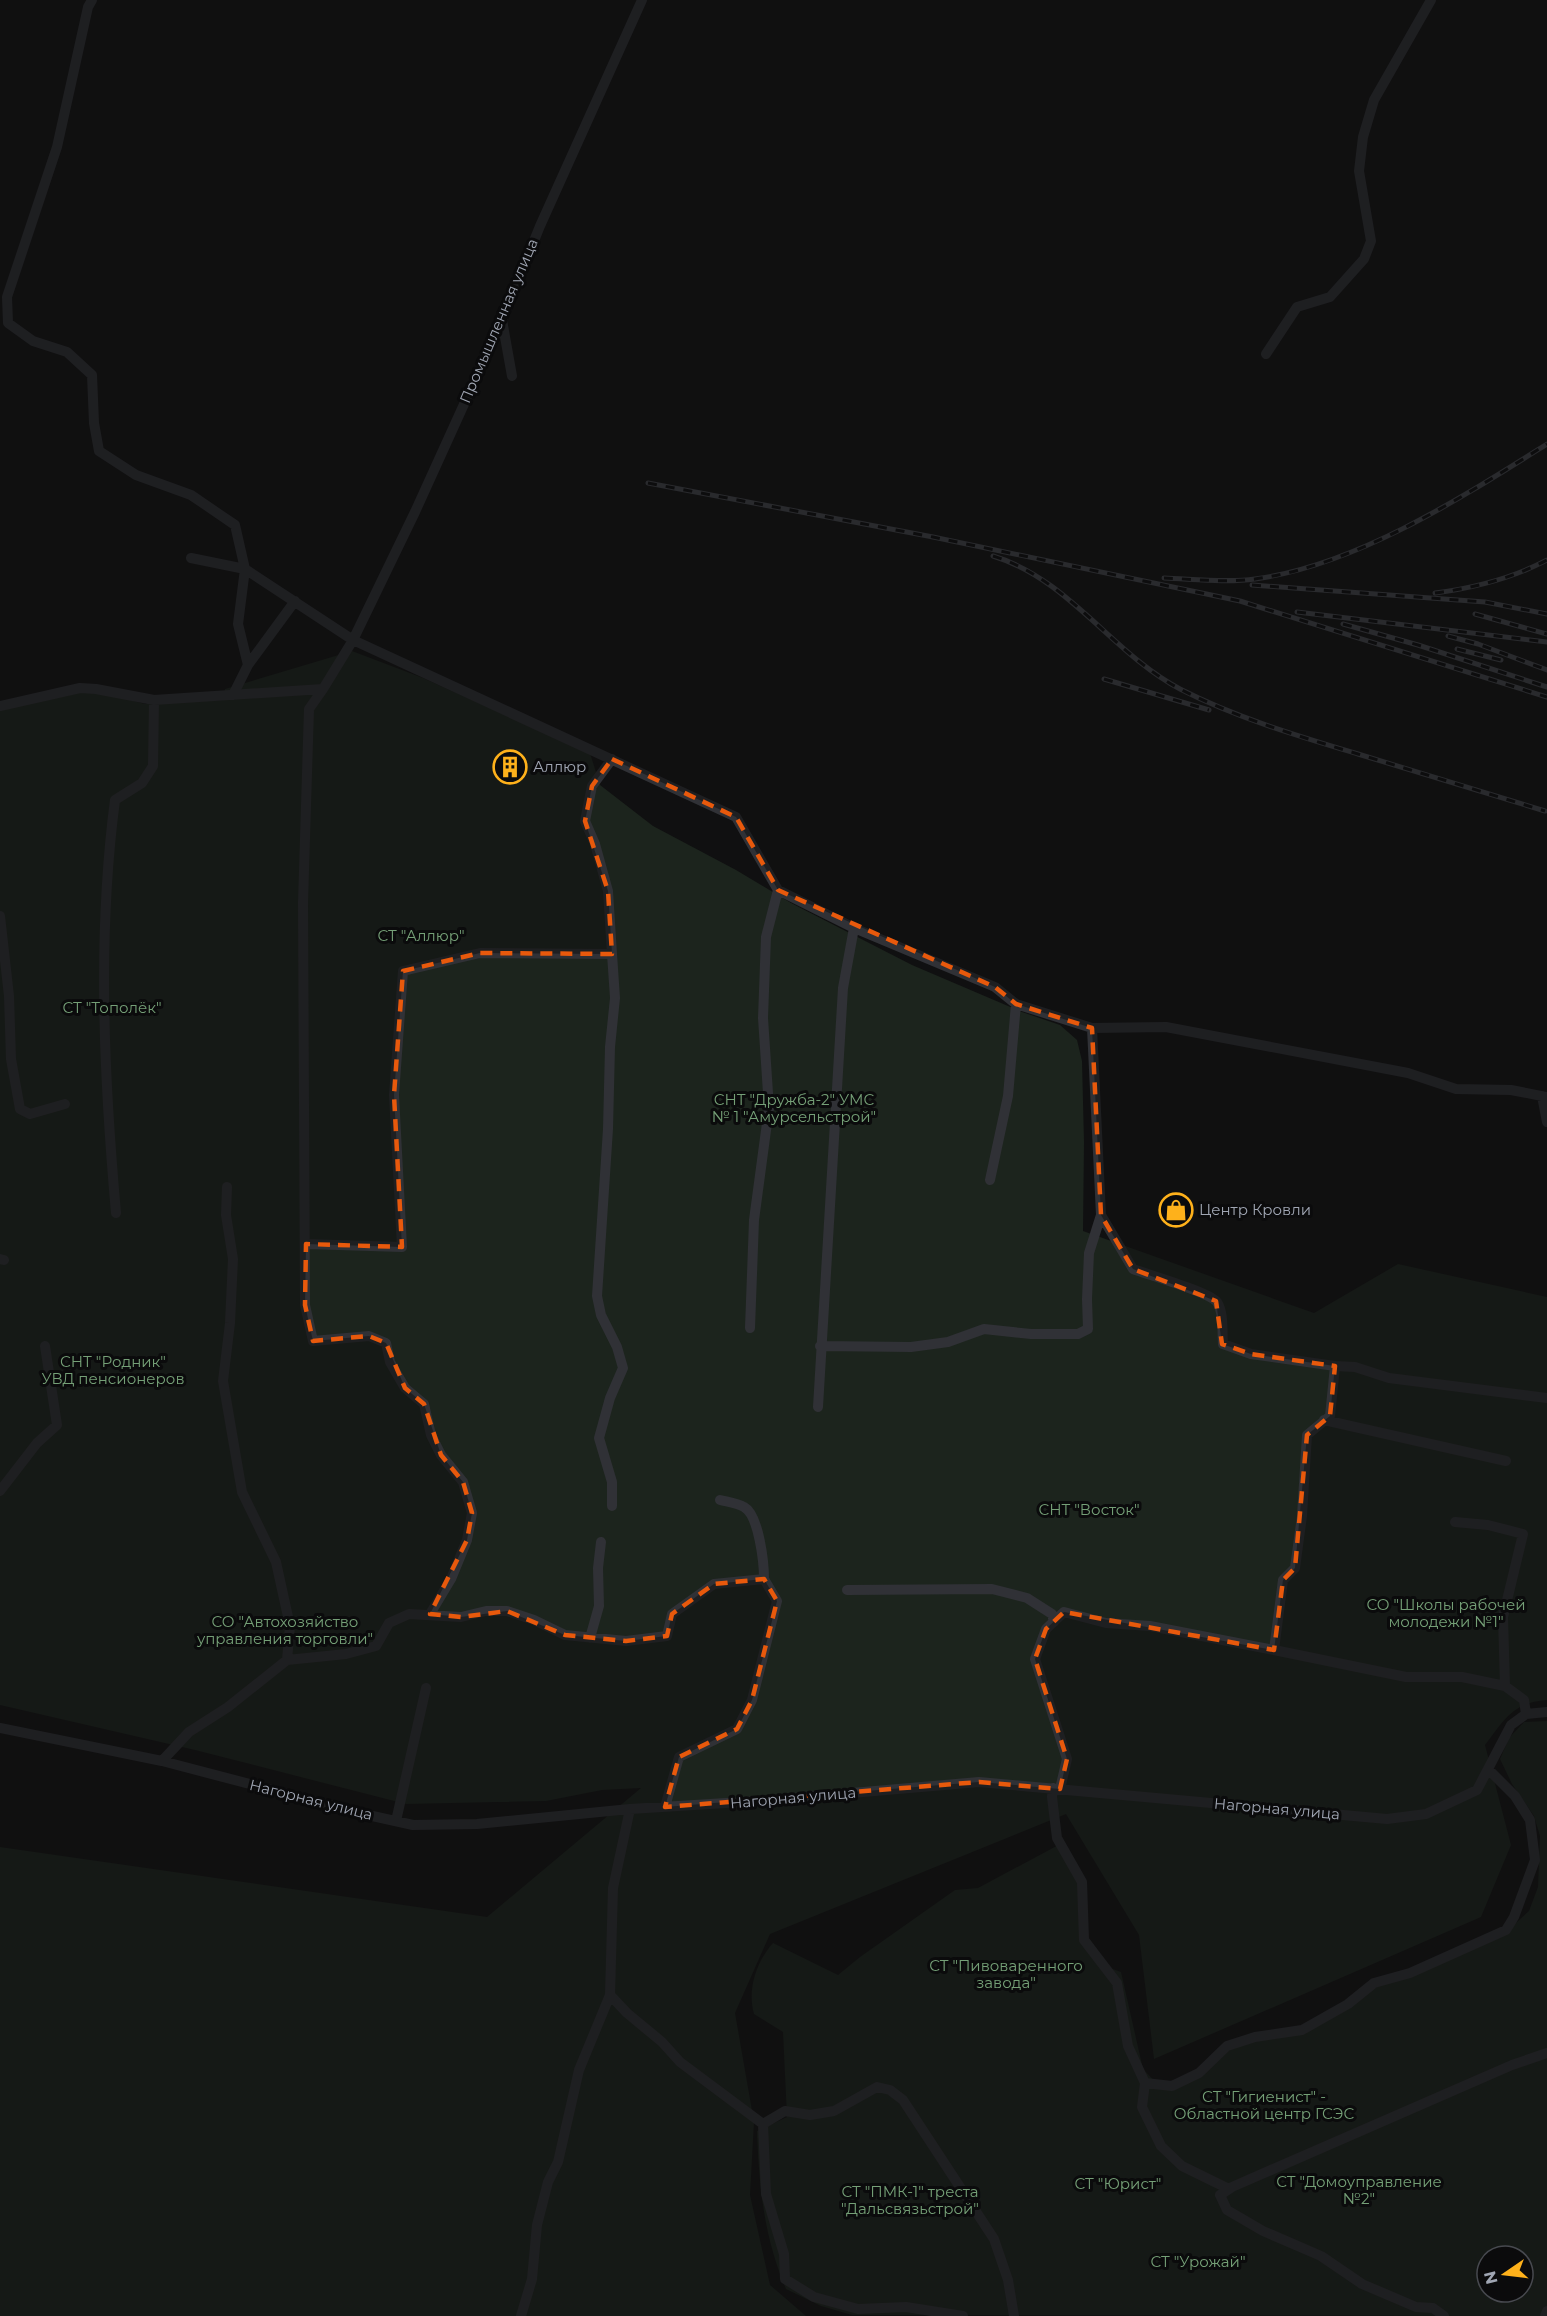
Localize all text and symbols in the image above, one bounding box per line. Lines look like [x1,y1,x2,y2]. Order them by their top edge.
street label: Промышленная улица [455,235,542,406]
building icon: Аллюр [492,749,528,785]
place label: Аллюр [533,757,586,776]
park label: СТ "Аллюр" [378,926,464,945]
park label: СТ "Тополёк" [62,998,162,1017]
park label: СНТ "Дружба-2" УМС № 1 "Амурсельстрой" [712,1090,876,1126]
shop icon: Центр Кровли [1158,1192,1194,1228]
place label: Центр Кровли [1199,1200,1311,1219]
park label: СНТ "Родник" УВД пенсионеров [41,1352,185,1388]
park label: СНТ "Восток" [1038,1500,1140,1519]
park label: СО "Школы рабочей молодежи №1" [1366,1595,1526,1631]
park label: СО "Автохозяйство управления торговли" [196,1612,373,1648]
street label: Нагорная улица [248,1775,375,1824]
street label: Нагорная улица [729,1783,857,1812]
street label: Нагорная улица [1213,1794,1341,1823]
park label: СТ "Пивоваренного завода" [929,1956,1083,1992]
park label: СТ "Гигиенист" - Областной центр ГСЭС [1174,2087,1354,2123]
park label: СТ "Домоуправление №2" [1276,2172,1442,2208]
park label: СТ "Юрист" [1075,2174,1161,2193]
park label: СТ "ПМК-1" треста "Дальсвязьстрой" [841,2182,979,2218]
north arrow [1475,2244,1535,2304]
park label: СТ "Урожай" [1150,2252,1246,2271]
text: N [1480,2269,1502,2286]

